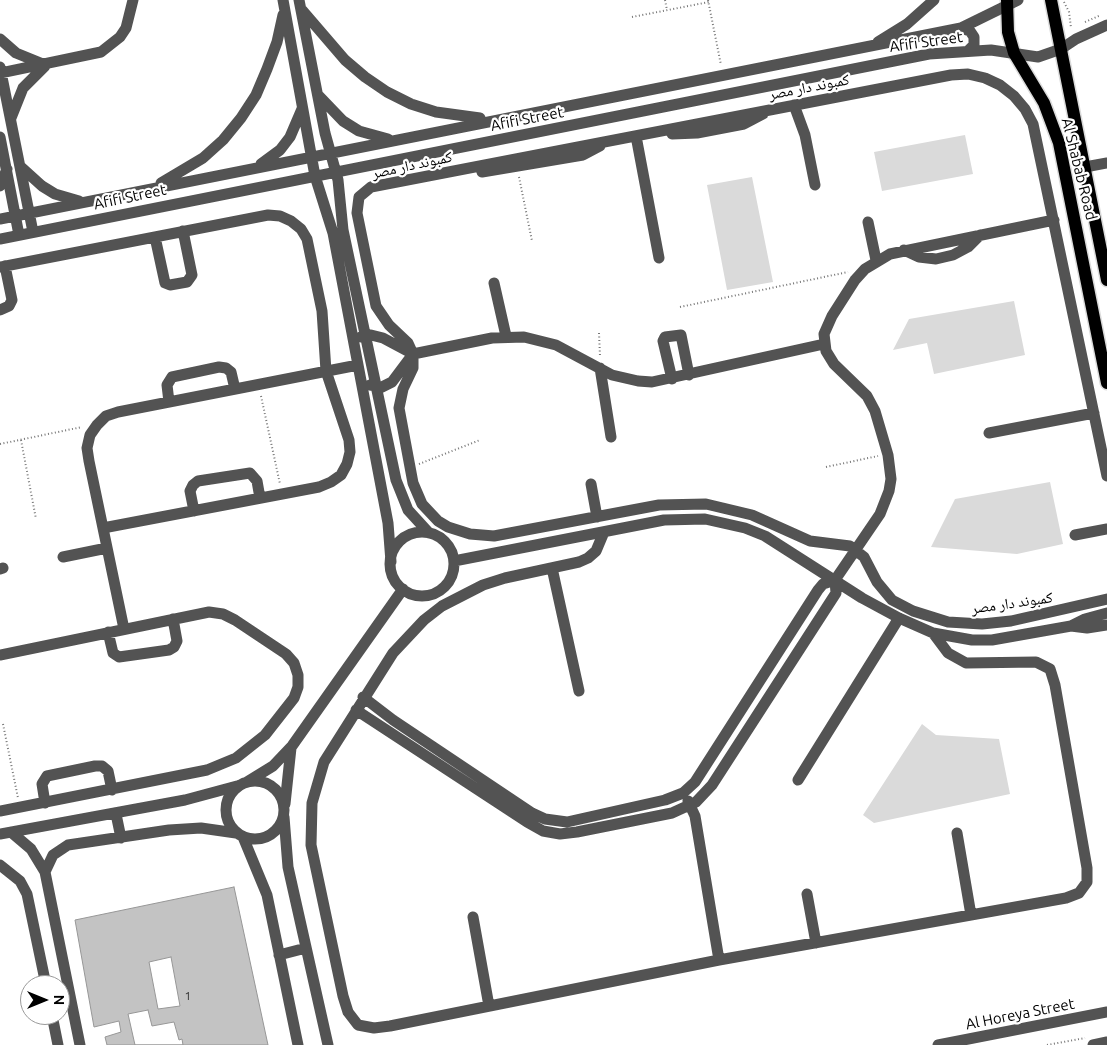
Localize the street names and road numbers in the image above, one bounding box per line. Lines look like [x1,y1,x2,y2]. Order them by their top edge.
street label: Afifi Street [888,28,964,56]
street label: كمبوند دار مصر [767,70,851,104]
street label: Afifi Street [489,103,565,135]
street label: Al Shabab Road [1058,116,1100,222]
street label: كمبوند دار مصر [370,148,454,182]
street label: Afifi Street [92,181,168,213]
street label: كمبوند دار مصر [970,588,1054,618]
street label: Al Horeya Street [964,995,1076,1033]

